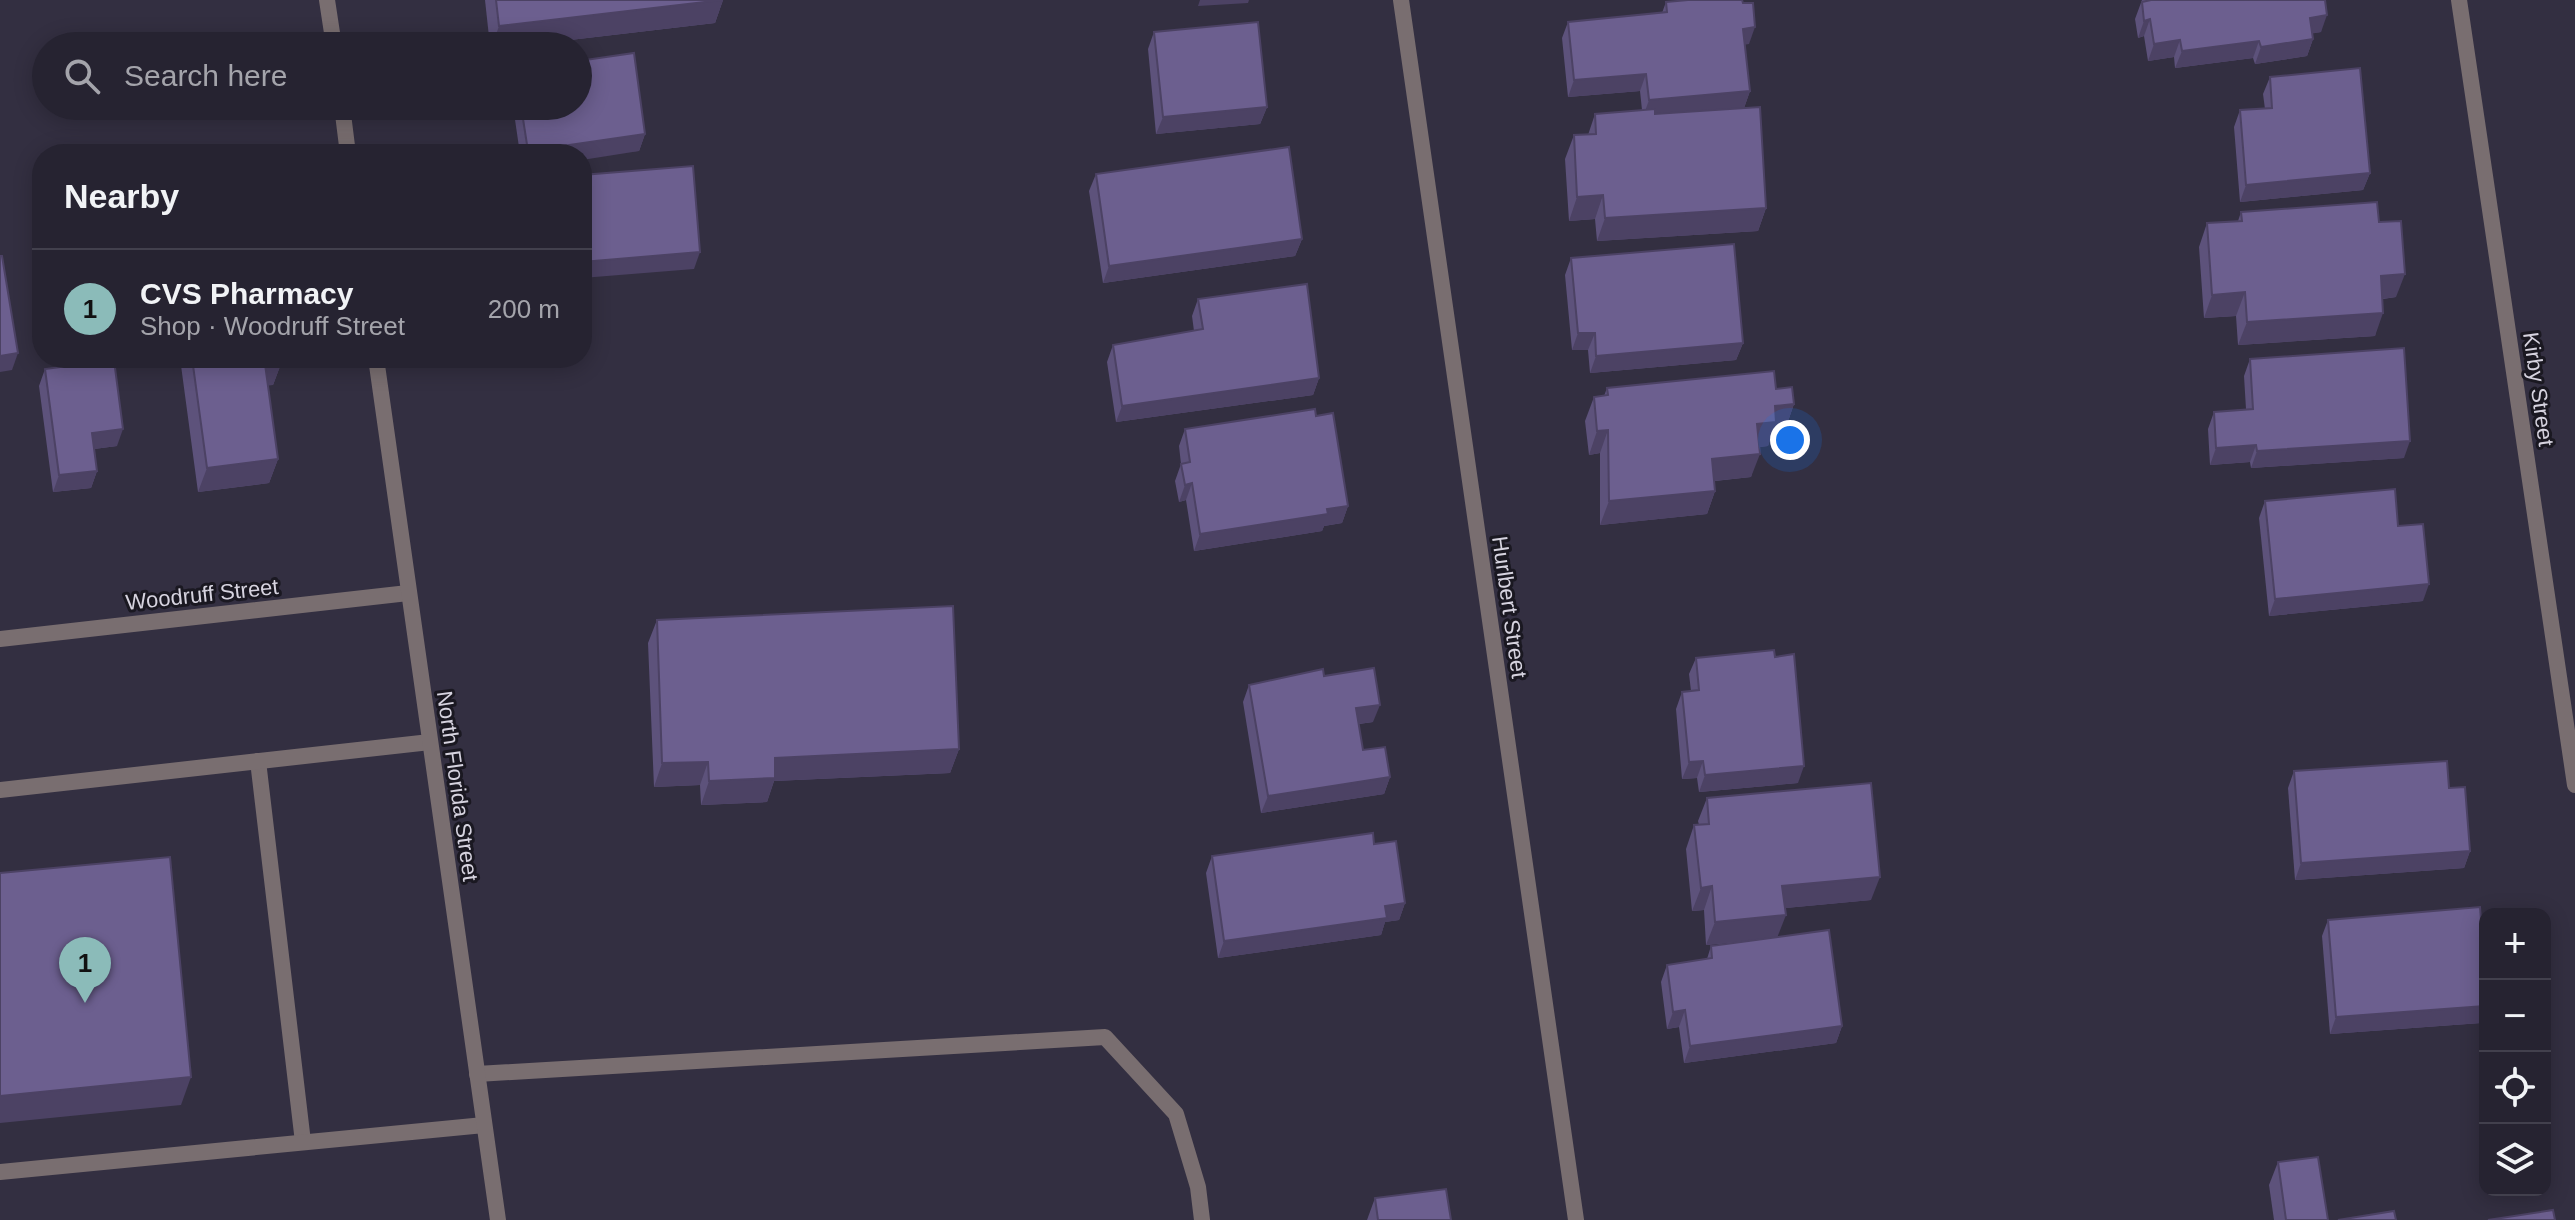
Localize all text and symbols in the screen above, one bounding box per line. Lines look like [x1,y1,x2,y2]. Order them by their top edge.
search box [32,32,592,120]
icon: search [60,54,104,98]
text: Search here [124,59,287,92]
text: Nearby [64,177,179,215]
text: CVS Pharmacy [140,277,353,310]
text: 1 [83,294,97,324]
text: 200 m [488,294,560,324]
text: Shop · Woodruff Street [140,311,405,341]
street label: Kirby Street [2518,330,2559,448]
your location [1770,420,1810,460]
street label: Hurlbert Street [1487,534,1532,680]
street label: Woodruff Street [125,574,280,615]
street label: North Florida Street [432,689,483,883]
map controls [2479,908,2551,1196]
button: + [2479,908,2551,980]
pin: 1 [59,937,111,1003]
button: − [2479,980,2551,1052]
button: locate [2479,1052,2551,1124]
button: layers [2479,1124,2551,1196]

